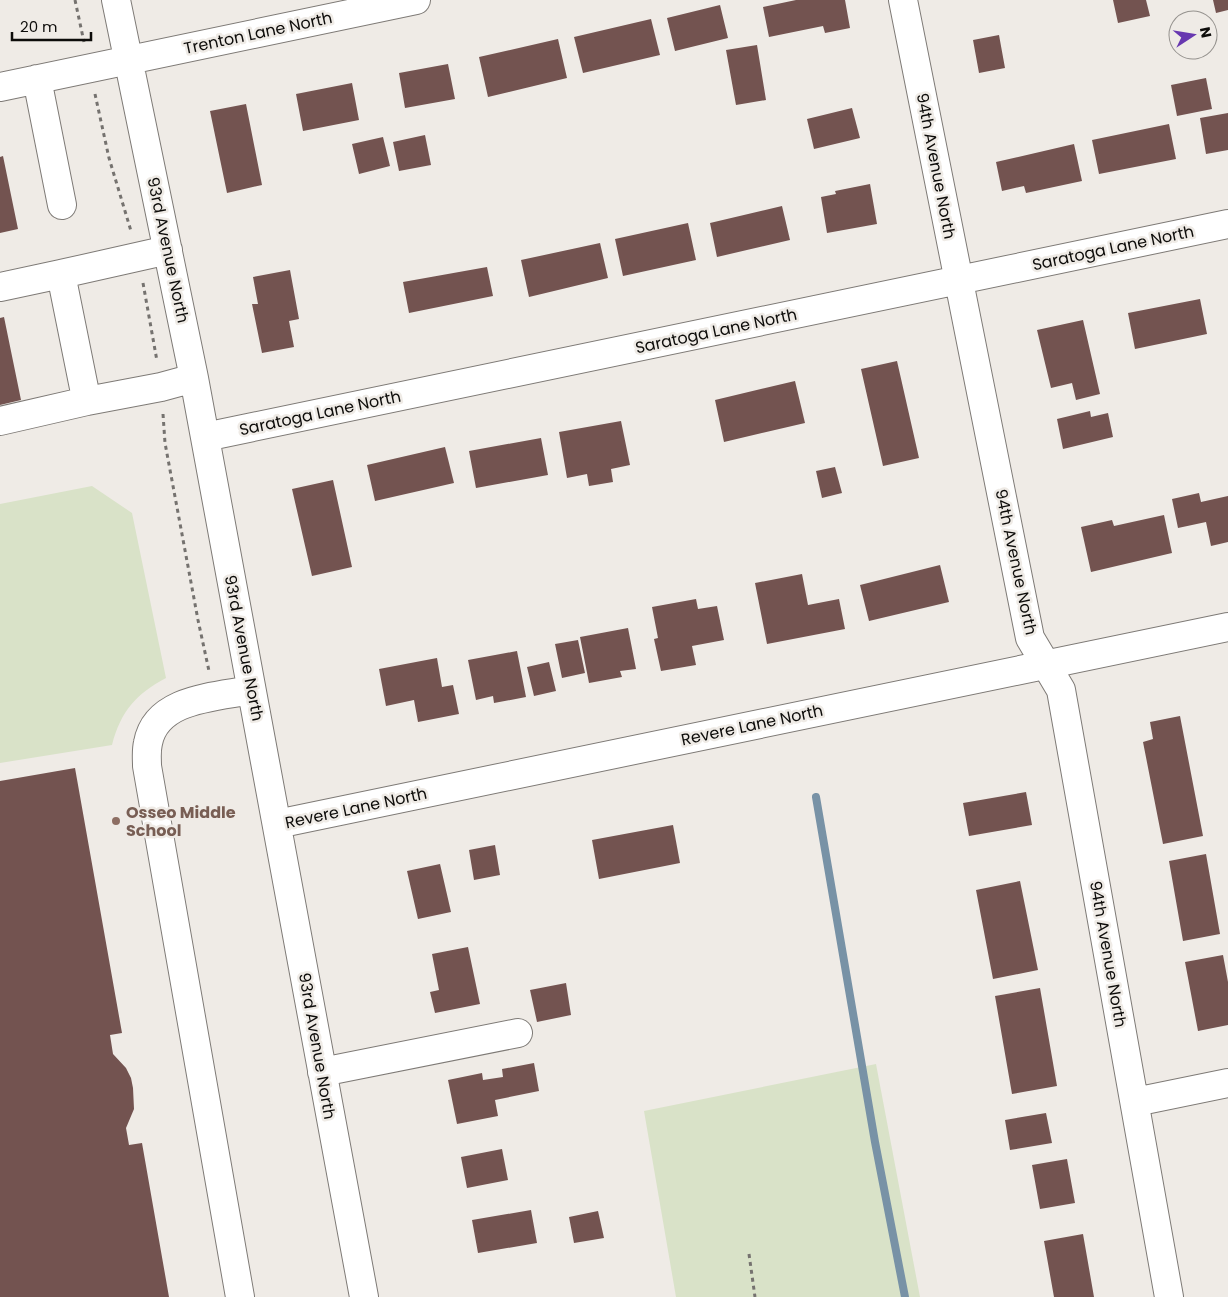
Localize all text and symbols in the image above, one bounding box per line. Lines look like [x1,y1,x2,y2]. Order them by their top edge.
street label: Trenton Lane North [182,6,334,60]
scale bar [12,10,91,42]
north arrow [1168,10,1218,60]
text: 20 m [20,16,58,37]
text: N [1195,25,1217,40]
street label: 94th Avenue North [911,91,961,241]
street label: 93rd Avenue North [141,175,195,325]
street label: Saratoga Lane North [1030,220,1196,276]
street label: Saratoga Lane North [633,303,799,359]
street label: Saratoga Lane North [237,385,403,441]
street label: 94th Avenue North [989,487,1043,637]
street label: 93rd Avenue North [219,573,269,723]
street label: Revere Lane North [679,699,825,751]
street label: Revere Lane North [283,782,429,834]
place label: Osseo Middle School [126,801,236,842]
marker: Osseo Middle School [110,815,122,827]
street label: 94th Avenue North [1084,879,1132,1029]
street label: 93rd Avenue North [293,971,341,1121]

